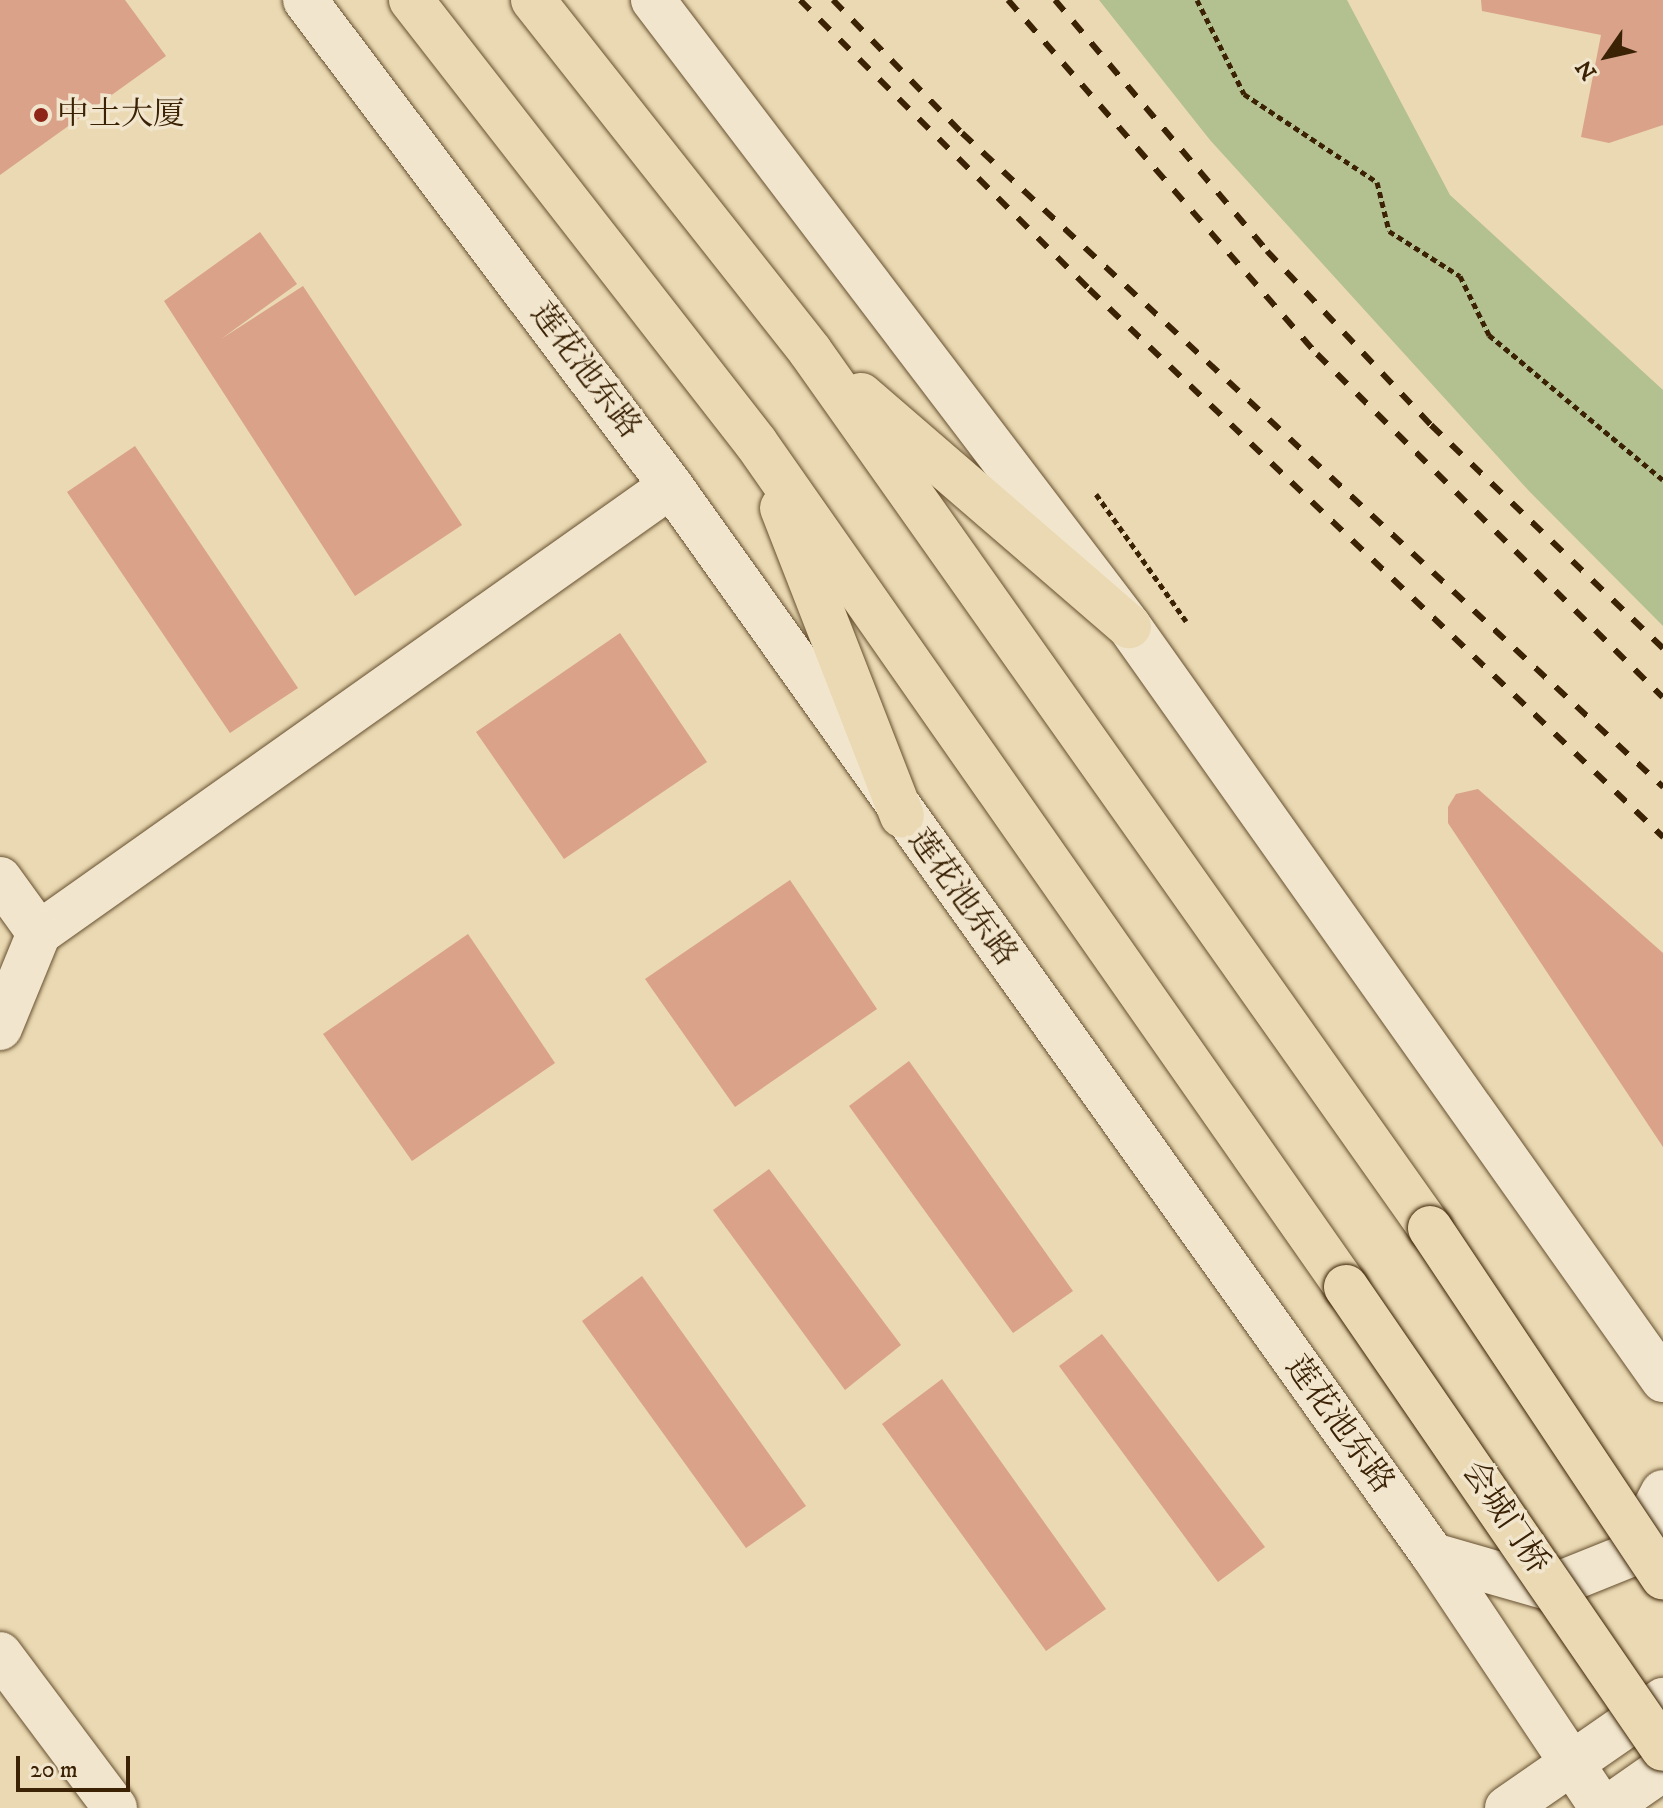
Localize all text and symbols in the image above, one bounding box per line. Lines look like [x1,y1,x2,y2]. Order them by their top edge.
north arrow [1567,16,1647,96]
text: N [1570,55,1603,85]
place label: 中土大厦 [57,96,185,134]
marker: 中土大厦 [32,106,50,124]
street label: 莲花池东路 [522,296,648,446]
street label: 莲花池东路 [899,822,1025,974]
street label: 莲花池东路 [1276,1349,1402,1501]
street label: 会城门桥 [1453,1454,1557,1582]
scale bar [20,1740,134,1790]
text: 20 m [30,1755,78,1785]

